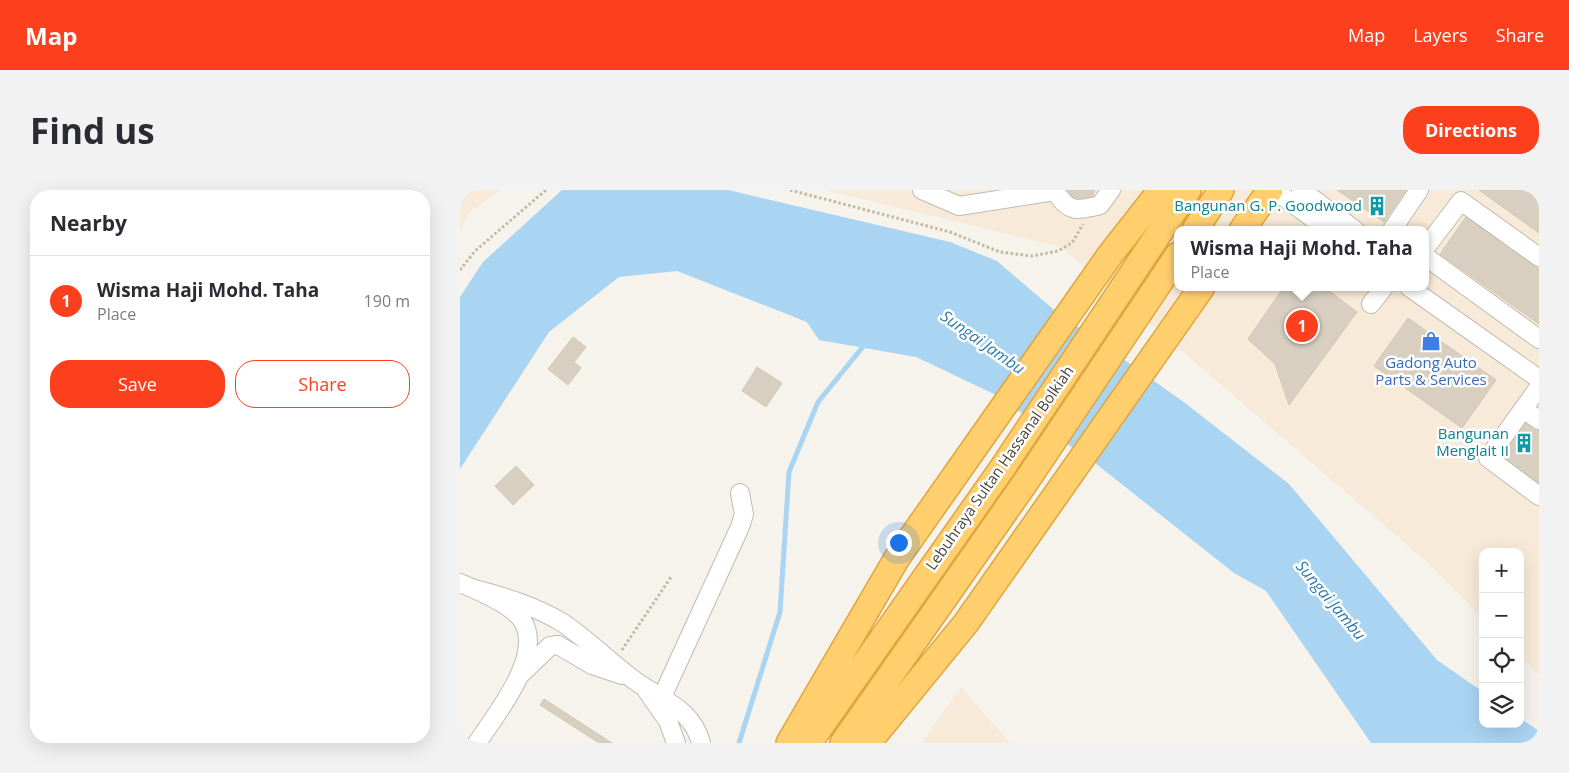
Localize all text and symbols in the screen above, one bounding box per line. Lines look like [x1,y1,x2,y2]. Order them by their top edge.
text: Map [25,19,77,52]
text: Map [1348,23,1385,47]
text: Layers [1413,23,1468,47]
text: Share [1496,23,1544,47]
button: Directions [1403,106,1539,154]
text: Find us [30,107,155,154]
place label: Bangunan G. P. Goodwood [1174,195,1362,215]
building icon: Bangunan G. P. Goodwood [1366,195,1388,217]
text: Nearby [50,209,127,237]
popup [1174,226,1429,291]
text: Wisma Haji Mohd. Taha [1190,235,1413,261]
text: Place [1190,261,1230,283]
text: Wisma Haji Mohd. Taha [97,277,319,303]
text: 1 [61,290,71,312]
text: 190 m [364,290,410,312]
text: Place [97,303,136,325]
water label: Sungai Jambu [937,305,1029,379]
pin: 1 [1286,307,1318,345]
shop icon: Gadong Auto Parts & Services [1420,330,1442,352]
place label: Gadong Auto Parts & Services [1375,352,1487,389]
button: Save [50,360,225,408]
button: Share [235,360,410,408]
street label: Lebuhraya Sultan Hassanal Bolkiah [921,361,1078,574]
place label: Bangunan Menglait II [1436,423,1509,460]
building icon: Bangunan Menglait II [1513,432,1535,454]
your location [886,530,912,556]
map controls [1479,548,1524,728]
button: + [1479,548,1524,593]
water label: Sungai Jambu [1291,555,1371,645]
button: − [1479,593,1524,638]
button: locate [1479,638,1524,683]
button: layers [1479,683,1524,728]

